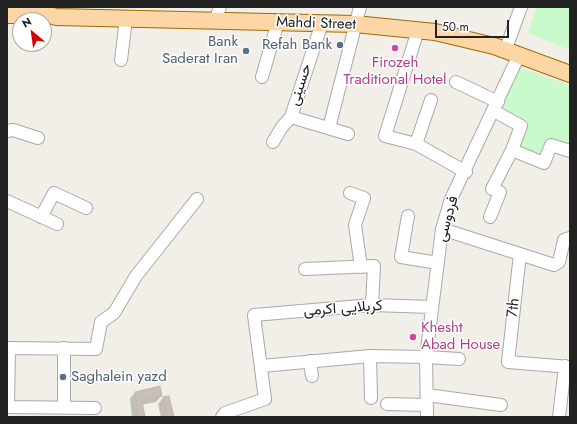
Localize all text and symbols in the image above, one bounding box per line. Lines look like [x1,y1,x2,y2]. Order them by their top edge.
north arrow [12,12,52,52]
scale bar [437,12,511,38]
text: N [19,13,34,31]
street label: Mahdi Street [276,14,356,34]
text: 50 m [442,18,469,36]
place label: Bank Saderat Iran [162,33,238,68]
place label: Refah Bank [262,36,332,54]
marker: Refah Bank [335,40,345,50]
marker: Firozeh Traditional Hotel [390,43,400,53]
marker: Bank Saderat Iran [241,46,251,56]
place label: Firozeh Traditional Hotel [343,54,447,89]
street label: حسینی [286,62,316,108]
street label: فردوسی [433,194,463,244]
street label: کربلایی اکرمی [303,297,383,321]
street label: 7th [504,297,524,319]
place label: Khesht Abad House [421,319,500,354]
marker: Khesht Abad House [408,332,418,342]
place label: Saghalein yazd [71,368,167,386]
marker: Saghalein yazd [58,372,68,382]

